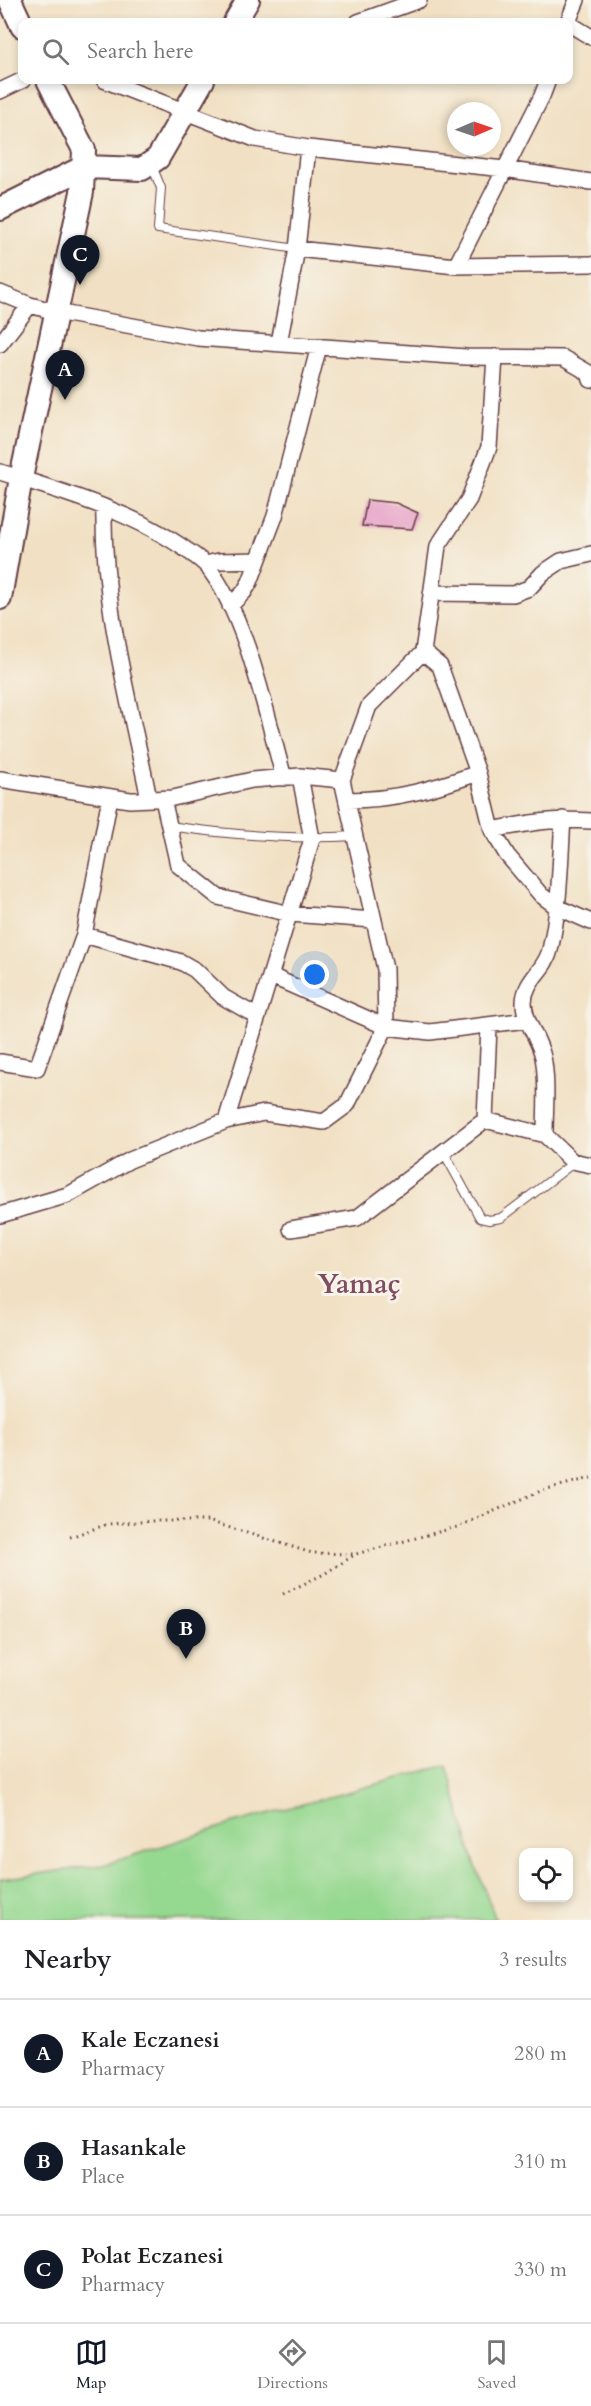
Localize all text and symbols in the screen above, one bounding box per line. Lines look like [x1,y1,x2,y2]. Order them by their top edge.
search box [18,18,573,84]
icon: search [39,35,72,68]
text: Search here [87,36,194,66]
north arrow [447,102,501,156]
pin: C [60,236,100,285]
pin: A [46,350,84,400]
your location [300,960,329,989]
district label: Yamaç [317,1266,401,1303]
pin: B [166,1610,206,1659]
map controls [519,1848,573,1902]
button: locate [519,1848,573,1902]
text: Nearby [24,1942,112,1977]
text: 3 results [499,1946,567,1973]
text: Kale Eczanesi [81,2025,219,2055]
text: A [36,2040,51,2067]
text: 280 m [514,2040,567,2067]
text: Pharmacy [81,2055,165,2082]
text: Hasankale [81,2133,186,2163]
text: B [36,2148,51,2175]
text: 310 m [514,2148,567,2175]
text: Place [81,2163,125,2190]
text: Polat Eczanesi [81,2241,224,2271]
text: C [36,2256,51,2283]
text: 330 m [514,2256,567,2283]
text: Pharmacy [81,2271,165,2298]
tab: Map [75,2336,108,2394]
tab: Directions [257,2336,328,2394]
tab: Saved [477,2336,516,2394]

